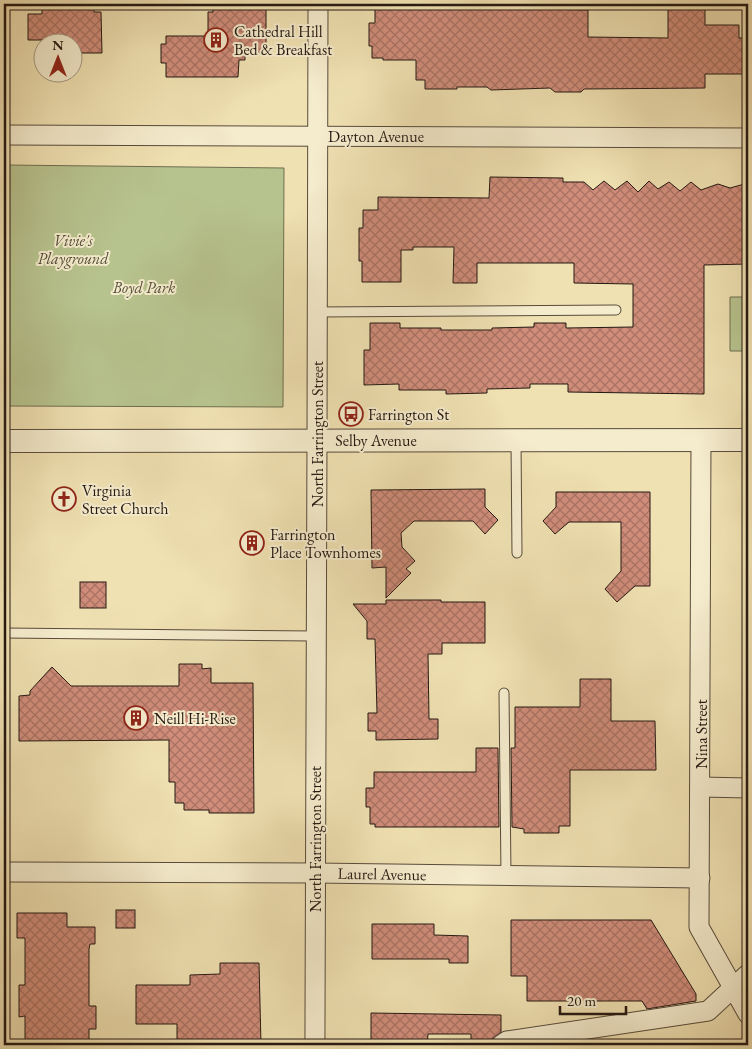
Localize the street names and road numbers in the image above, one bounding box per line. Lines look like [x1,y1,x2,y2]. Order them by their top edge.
street label: Dayton Avenue [328,126,424,147]
street label: North Farrington Street [307,361,328,507]
street label: Selby Avenue [335,430,417,451]
street label: Nina Street [691,699,712,769]
street label: North Farrington Street [305,766,326,912]
street label: Laurel Avenue [337,863,427,885]

